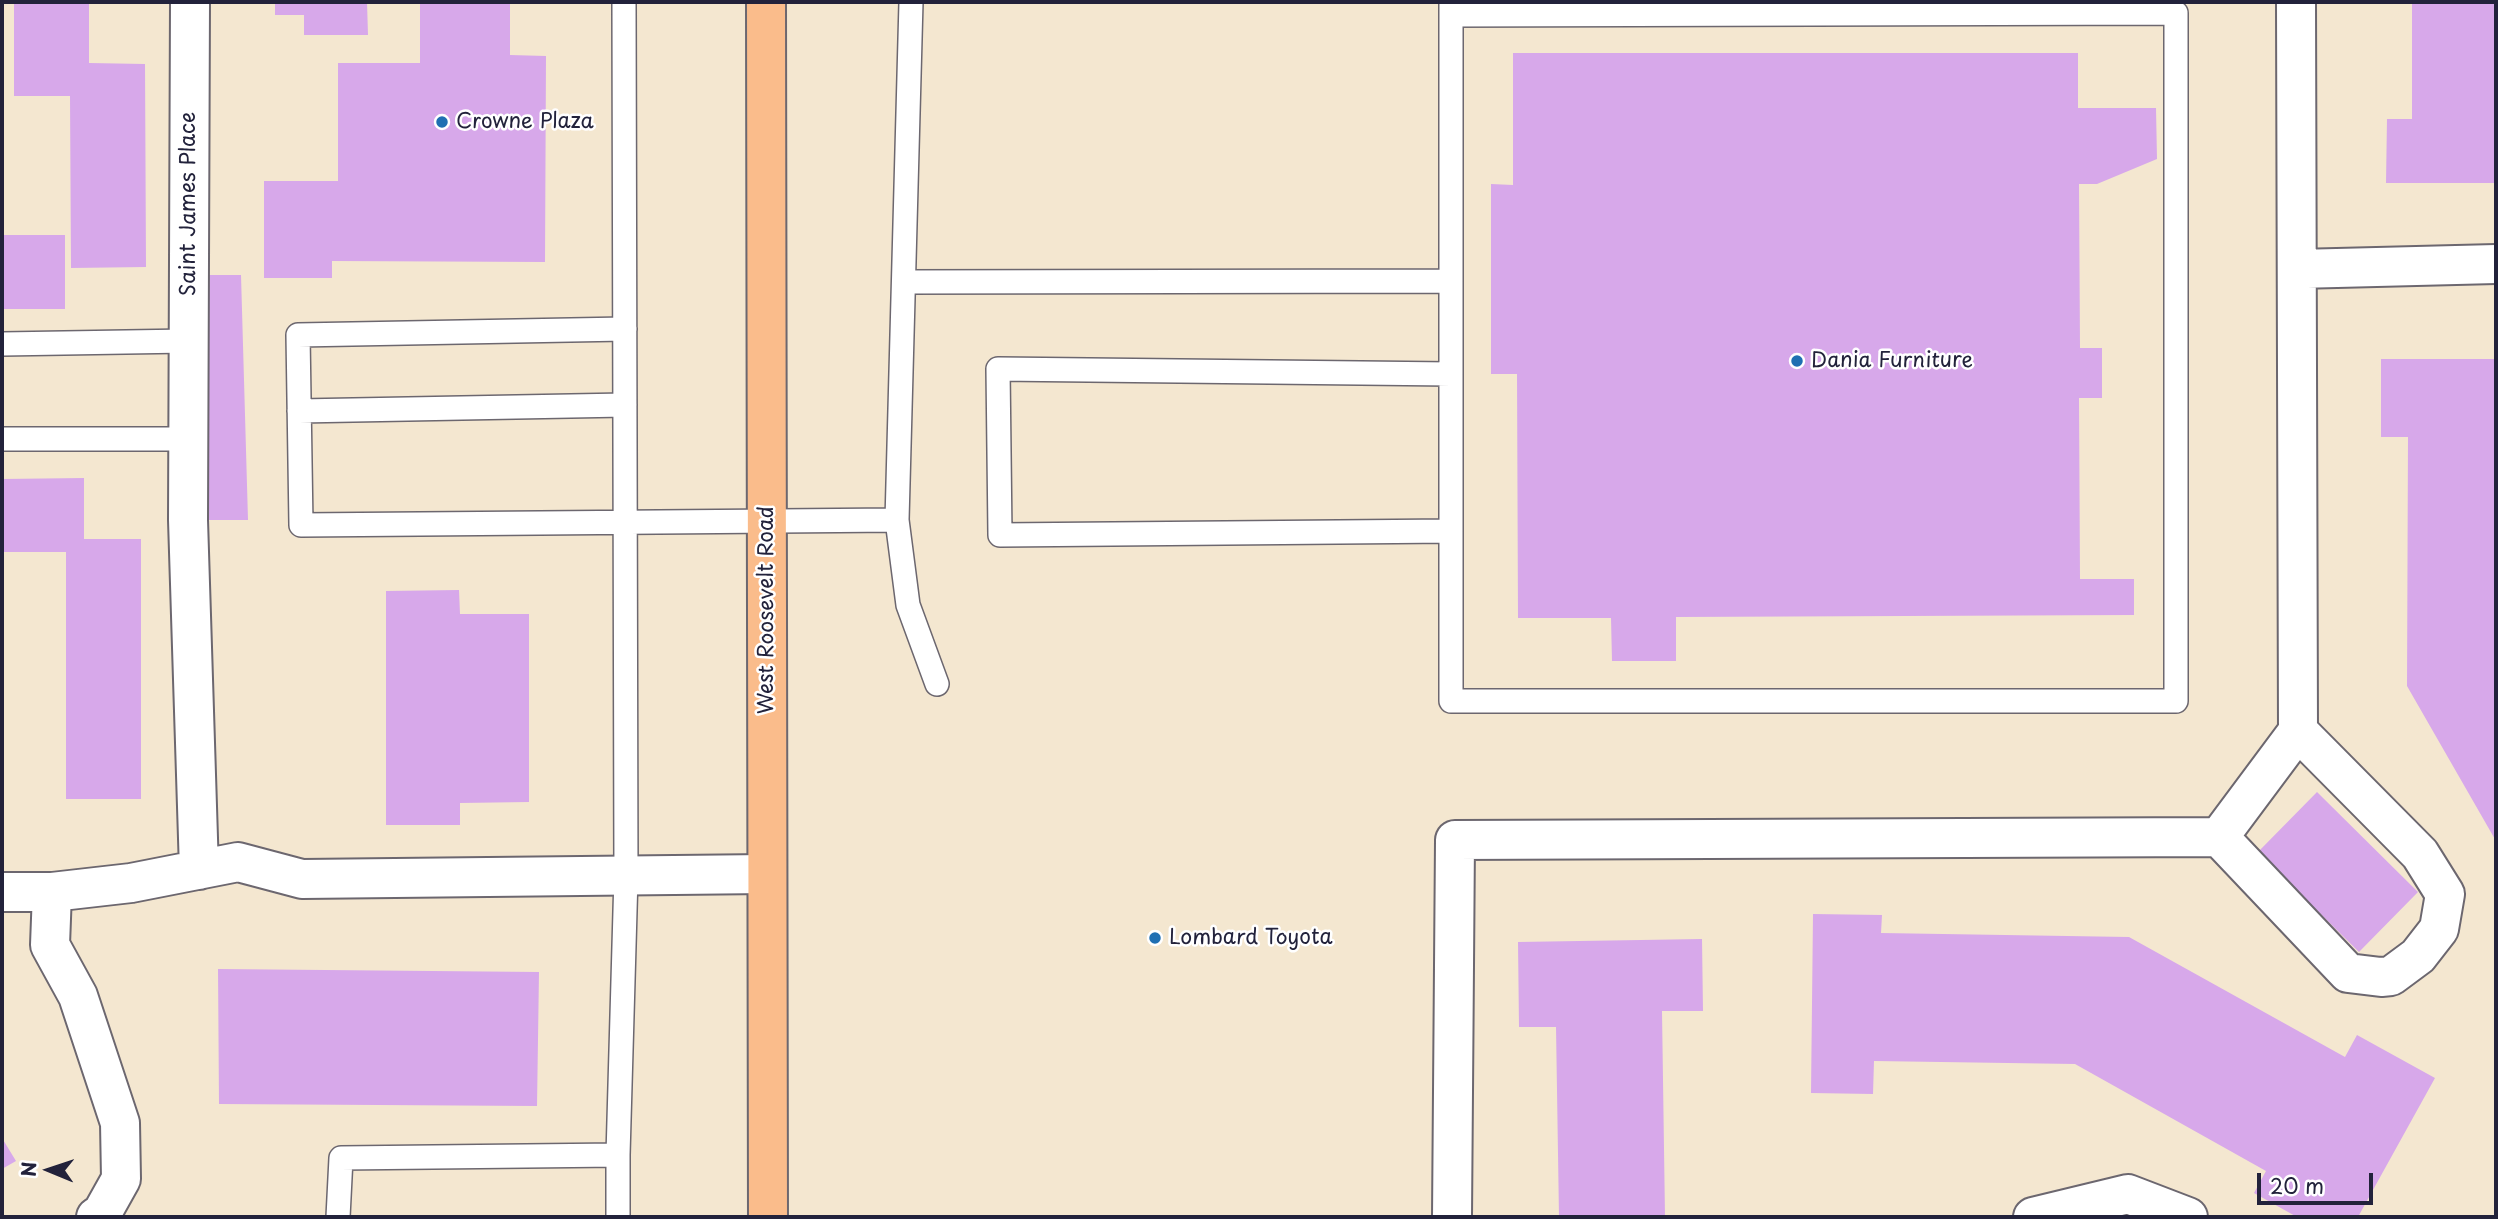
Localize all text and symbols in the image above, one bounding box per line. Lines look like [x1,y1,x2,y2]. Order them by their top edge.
place label: Crowne Plaza [456,109,594,135]
street label: Saint James Place [176,112,202,296]
marker: Crowne Plaza [434,114,450,130]
place label: Dania Furniture [1811,348,1973,374]
marker: Dania Furniture [1789,353,1805,369]
street label: West Roosevelt Road [754,506,780,714]
place label: Lombard Toyota [1169,925,1333,951]
marker: Lombard Toyota [1147,930,1163,946]
north arrow [14,1135,84,1205]
scale bar [2260,1160,2376,1204]
text: N [14,1161,42,1177]
text: 20 m [2270,1169,2324,1201]

